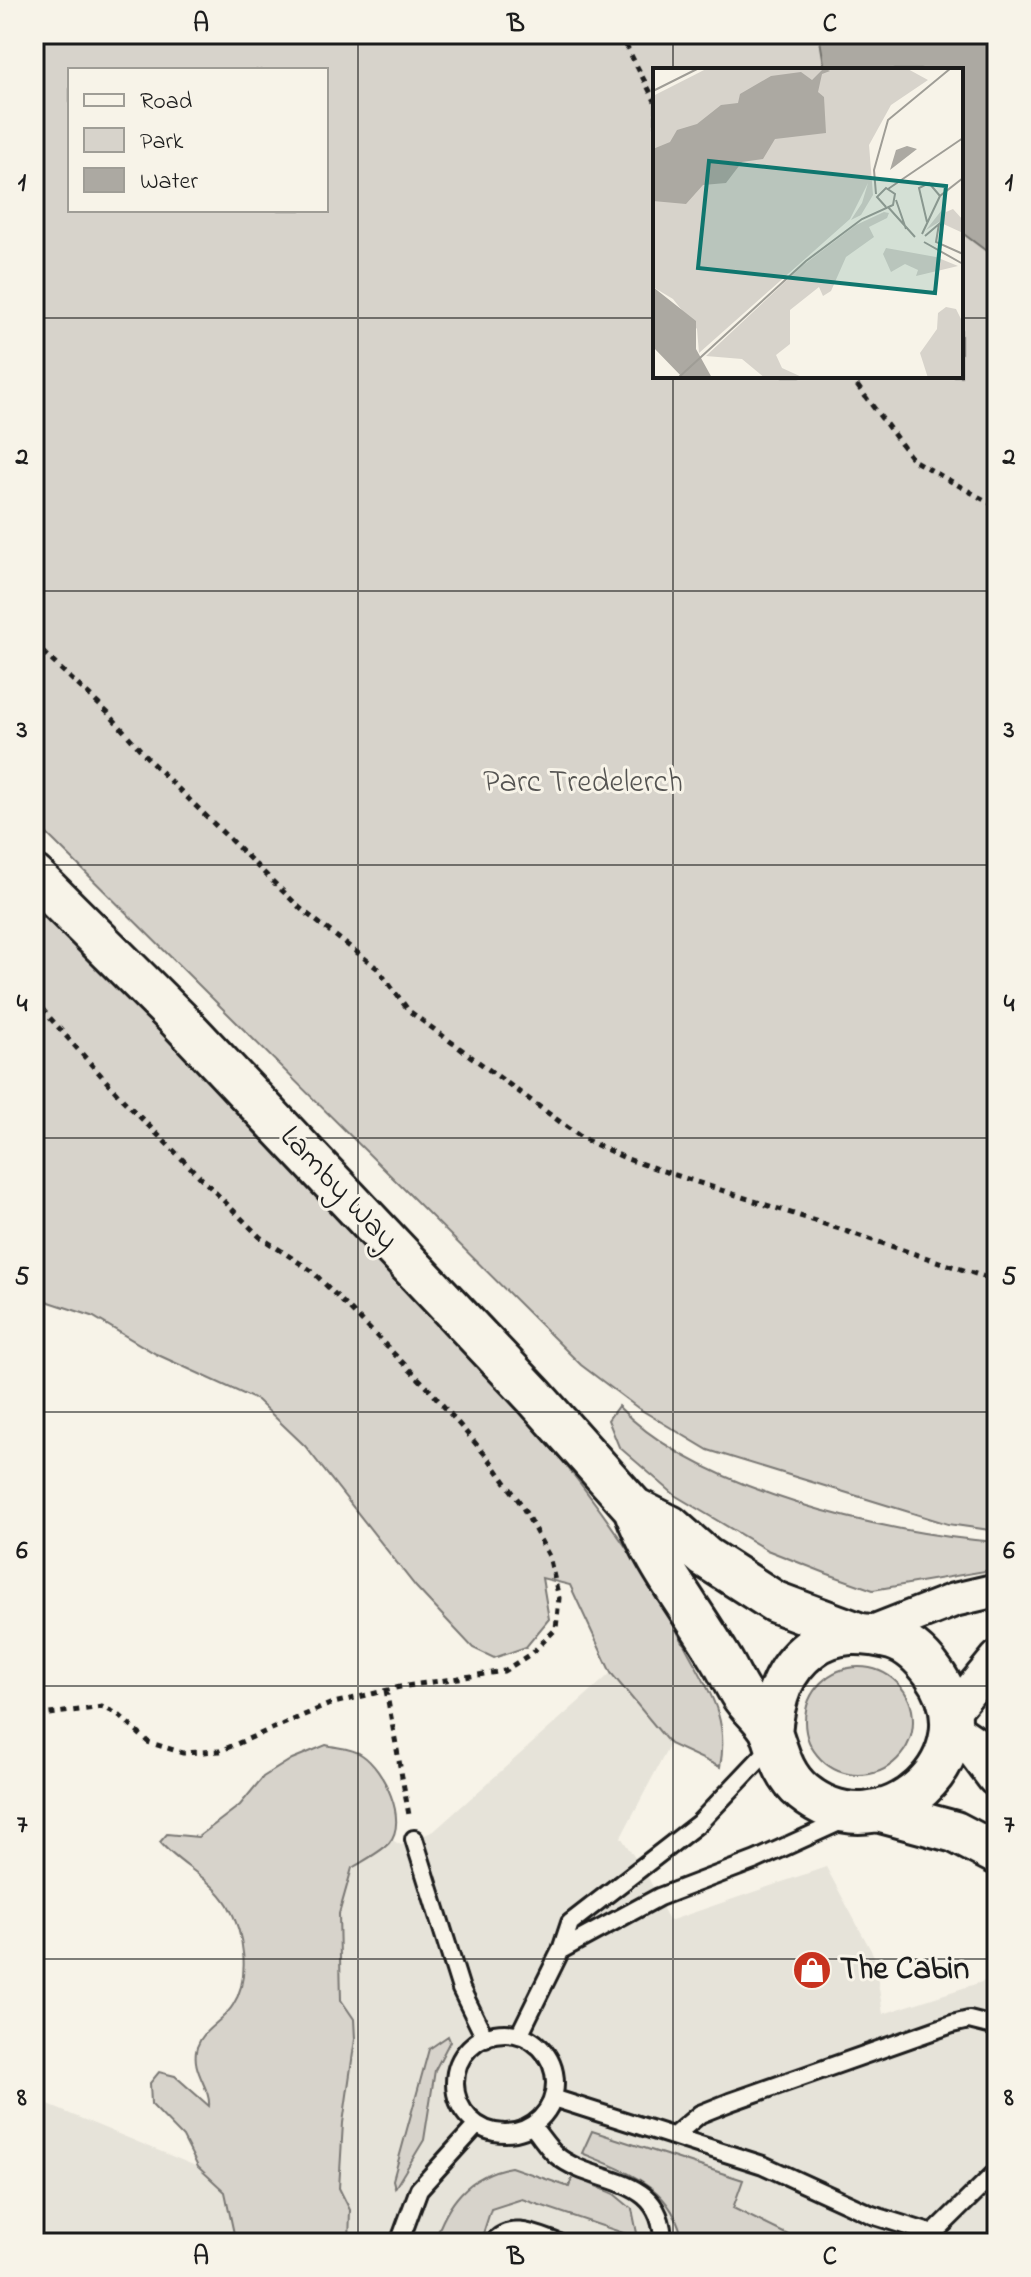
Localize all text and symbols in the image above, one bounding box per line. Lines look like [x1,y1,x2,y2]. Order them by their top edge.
text: A [193,6,209,44]
text: B [506,6,525,44]
text: C [823,6,837,44]
legend [68,68,328,212]
inset map [653,68,963,378]
text: Road [140,85,193,120]
text: Park [140,125,184,160]
text: 1 [18,165,27,203]
text: Water [140,165,198,200]
text: 1 [1005,165,1014,203]
text: 2 [15,439,29,477]
text: 2 [1002,439,1016,477]
text: 3 [16,712,28,750]
text: 3 [1003,712,1015,750]
park label: Parc Tredelerch [483,760,683,807]
text: 4 [17,986,28,1024]
text: 4 [1004,986,1015,1024]
street label: Lamby Way [267,1116,409,1262]
text: 5 [15,1259,30,1297]
text: 5 [1002,1259,1017,1297]
text: 6 [16,1533,28,1571]
text: 6 [1003,1533,1015,1571]
text: 7 [17,1807,28,1845]
text: 7 [1004,1807,1015,1845]
place label: The Cabin [840,1947,969,1994]
shop icon: The Cabin [791,1949,833,1991]
text: 8 [16,2080,27,2118]
text: 8 [1003,2080,1014,2118]
text: A [193,2239,209,2277]
text: B [506,2239,525,2277]
text: C [823,2239,837,2277]

